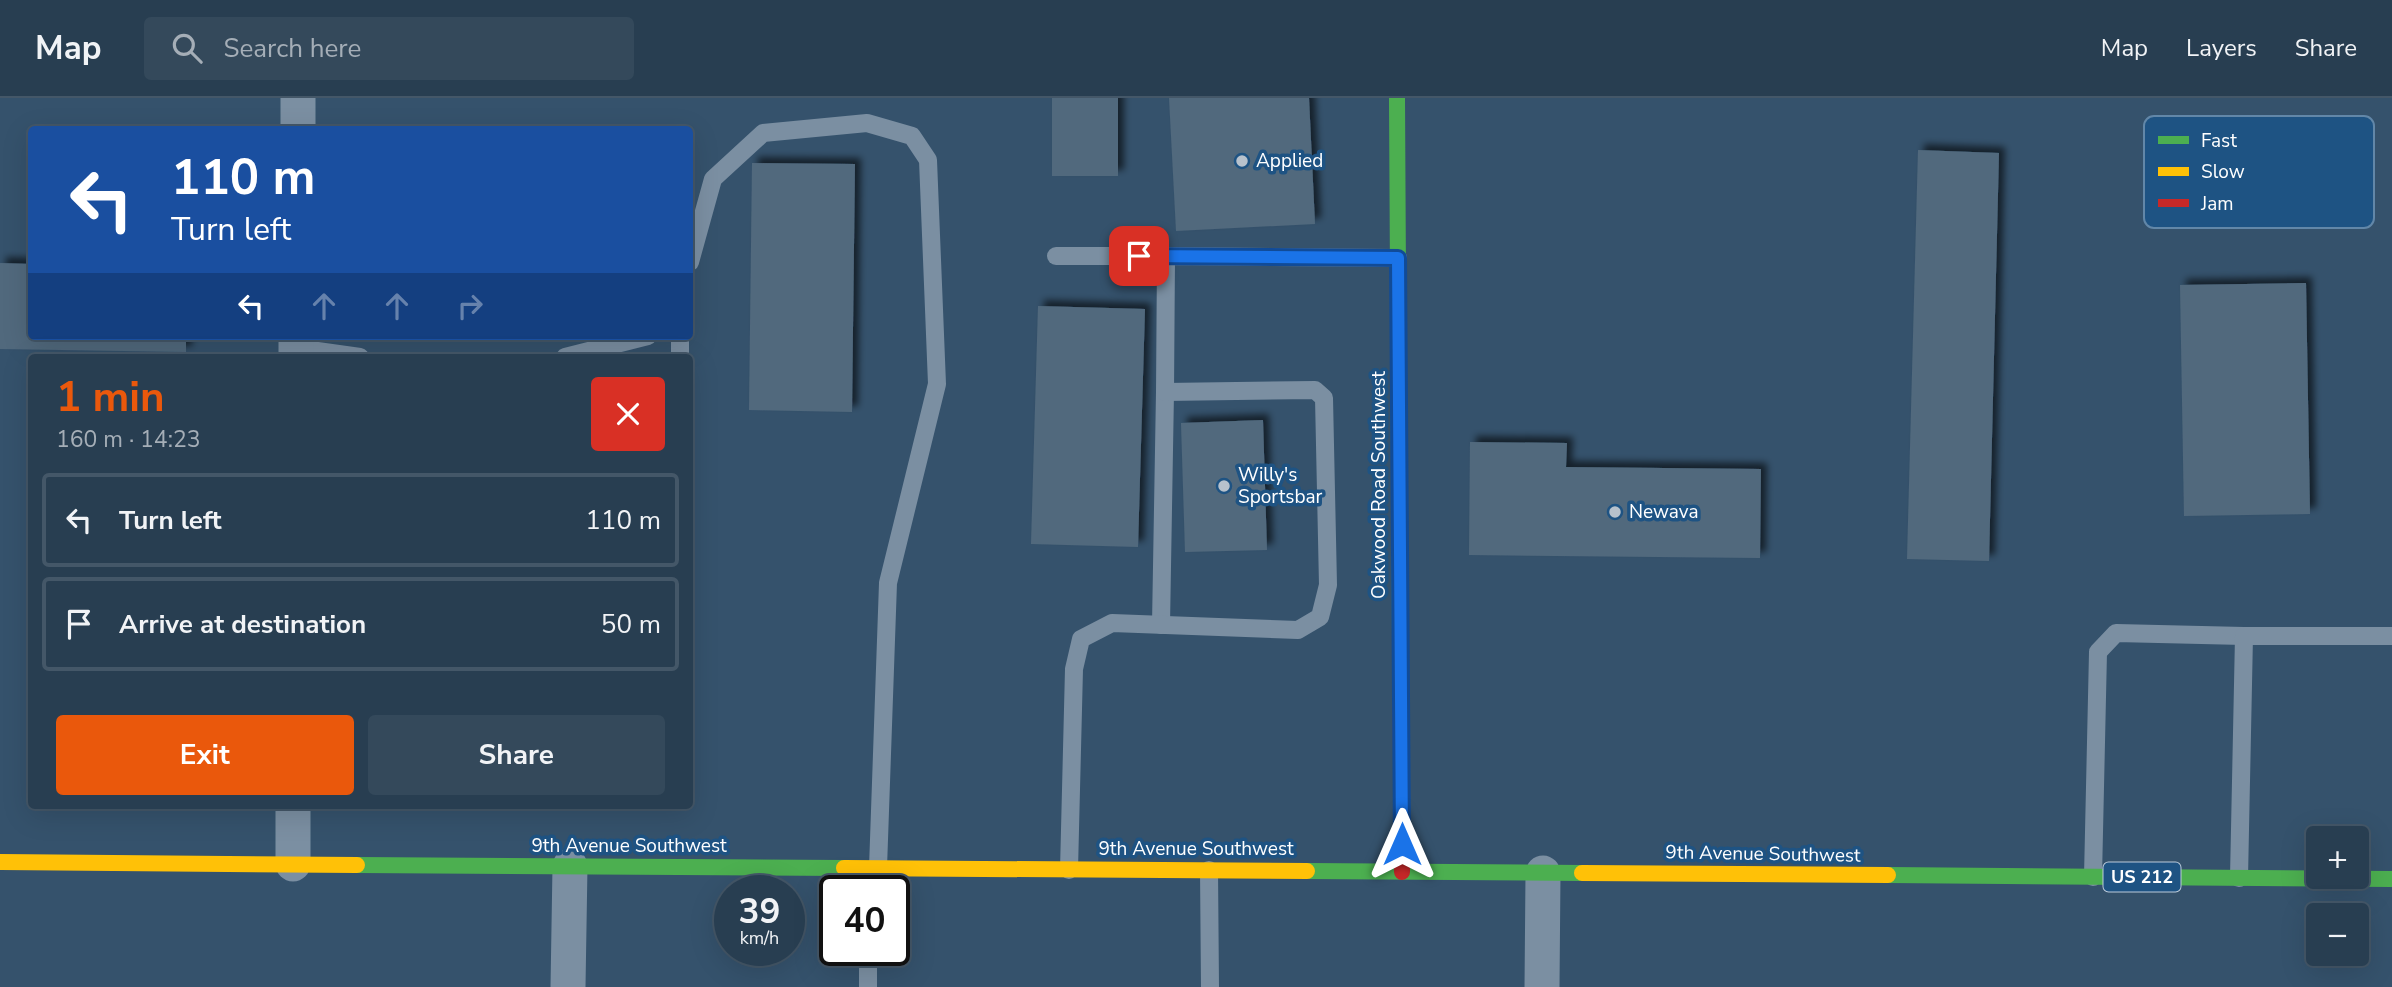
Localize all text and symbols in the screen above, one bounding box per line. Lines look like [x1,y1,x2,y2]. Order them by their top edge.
search box [144,17,634,80]
text: Map [35,26,102,71]
icon: search [168,29,206,67]
text: Search here [224,31,361,66]
text: Map [2101,32,2148,64]
text: Layers [2186,32,2257,64]
text: Share [2295,32,2357,64]
legend [2144,116,2374,228]
text: Fast [2201,128,2237,154]
text: 110 m [171,144,315,211]
place label: Applied [1256,148,1323,174]
marker: Applied [1234,153,1250,169]
icon: left [56,154,147,245]
text: Slow [2201,159,2245,185]
text: Jam [2200,191,2234,217]
text: Turn left [171,208,291,251]
pin [1109,226,1169,286]
icon: arrive [1120,237,1158,275]
icon: left [232,287,270,325]
icon: ahead [305,287,343,325]
icon: ahead [378,287,416,325]
icon: right [451,287,489,325]
text: 1 min [56,369,165,426]
street label: Oakwood Road Southwest [1366,371,1392,599]
button: close [591,377,665,451]
text: 160 m · 14:23 [56,424,201,455]
place label: Willy's Sportsbar [1238,462,1323,510]
marker: Willy's Sportsbar [1216,478,1232,494]
place label: Newava [1629,499,1698,525]
icon: left [60,501,98,539]
text: Turn left [119,503,222,538]
text: 110 m [585,503,661,538]
marker: Newava [1607,504,1623,520]
icon: arrive [60,605,98,643]
text: Arrive at destination [119,607,366,642]
text: 50 m [601,607,661,642]
button: Exit [56,715,354,795]
button: Share [368,715,665,795]
position arrow [1365,807,1439,881]
map controls [2306,826,2369,966]
button: + [2306,826,2369,889]
street label: 9th Avenue Southwest [531,833,727,859]
street label: 9th Avenue Southwest [1098,836,1294,862]
street label: 9th Avenue Southwest [1665,839,1861,869]
road number: US 212 [2104,862,2180,892]
speed limit sign: 40 [819,875,910,966]
text: 39 [738,888,781,935]
button: − [2306,903,2369,966]
text: km/h [740,926,779,950]

